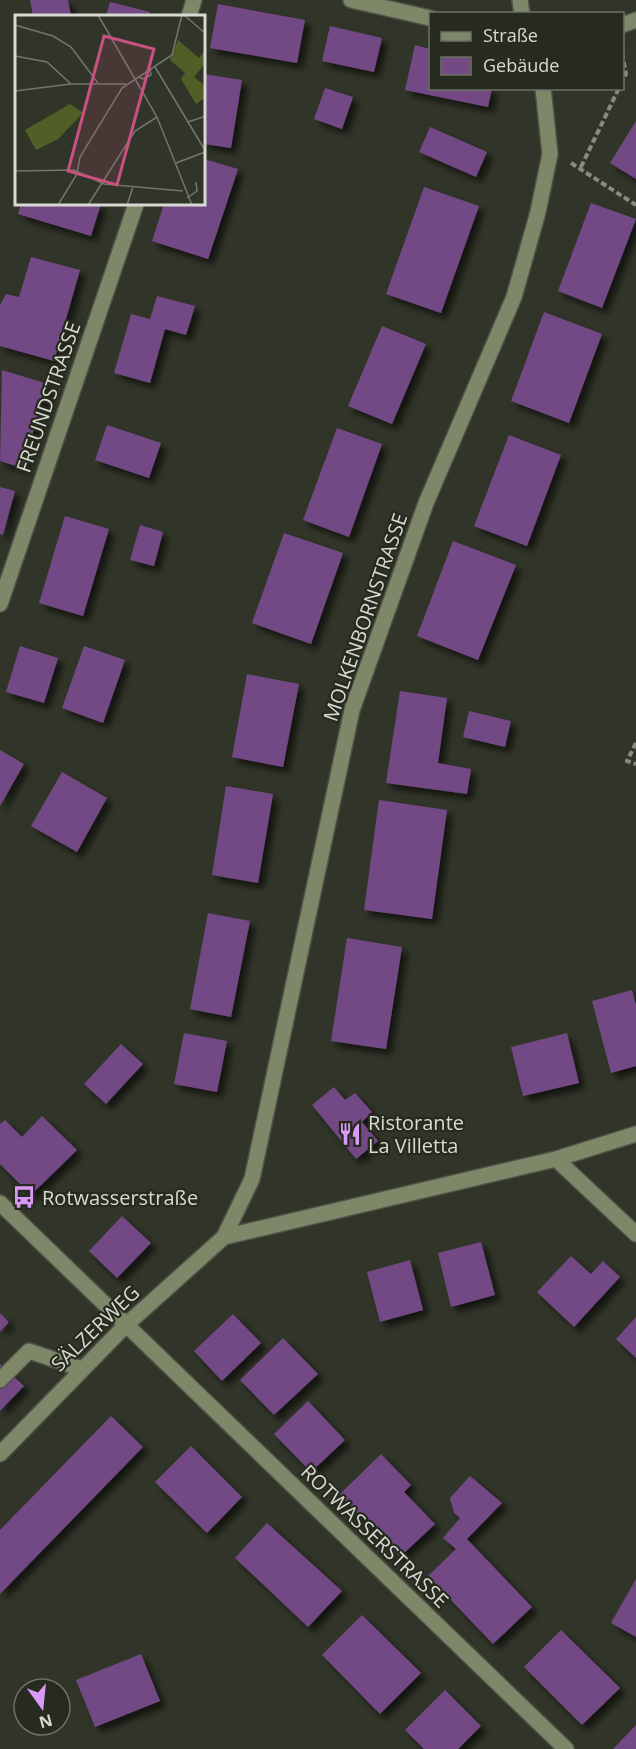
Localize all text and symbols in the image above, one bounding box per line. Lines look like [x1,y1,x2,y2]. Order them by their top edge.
legend [429,12,624,90]
inset map [15,15,206,206]
text: Straße [483,23,538,47]
text: Gebäude [483,53,559,77]
street label: FREUNDSTRASSE [10,318,86,476]
street label: MOLKENBORNSTRASSE [317,509,413,725]
place label: Ristorante La Villetta [368,1109,464,1159]
restaurant icon: Ristorante La Villetta [337,1121,363,1147]
bus stop icon: Rotwasserstraße [11,1184,37,1210]
place label: Rotwasserstraße [42,1184,198,1211]
street label: SÄLZERWEG [45,1279,145,1377]
street label: ROTWASSERSTRASSE [295,1458,455,1614]
north arrow [12,1677,72,1737]
text: N [37,1709,55,1734]

